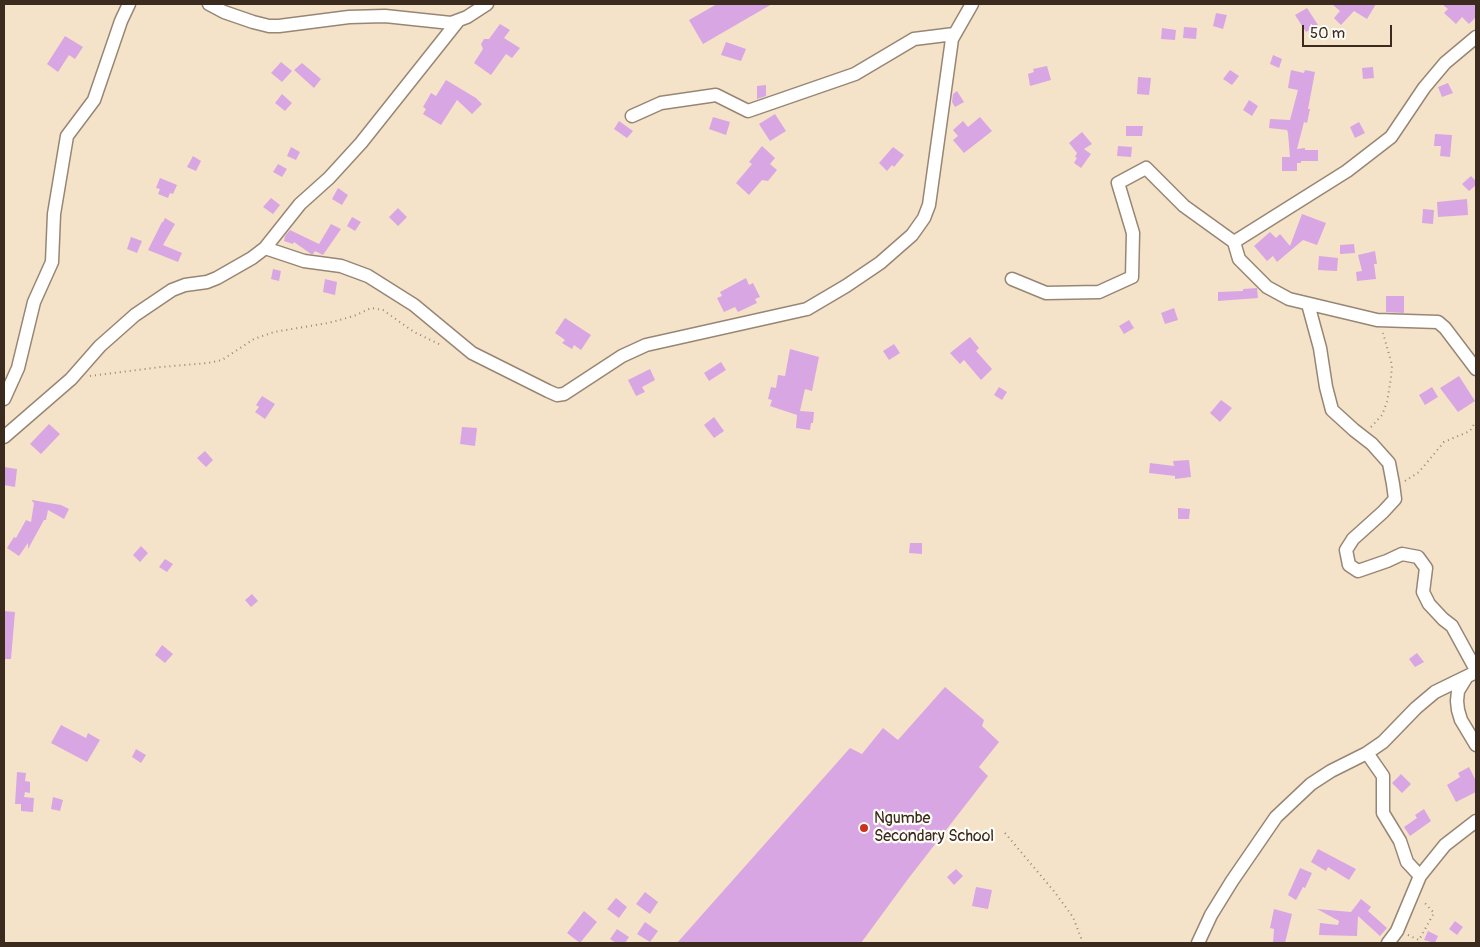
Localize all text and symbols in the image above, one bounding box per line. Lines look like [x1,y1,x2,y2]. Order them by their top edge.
scale bar [1305,15,1395,47]
text: 50 m [1310,24,1345,43]
place label: Ngumbe Secondary School [874,809,994,847]
marker: Ngumbe Secondary School [858,822,870,834]

